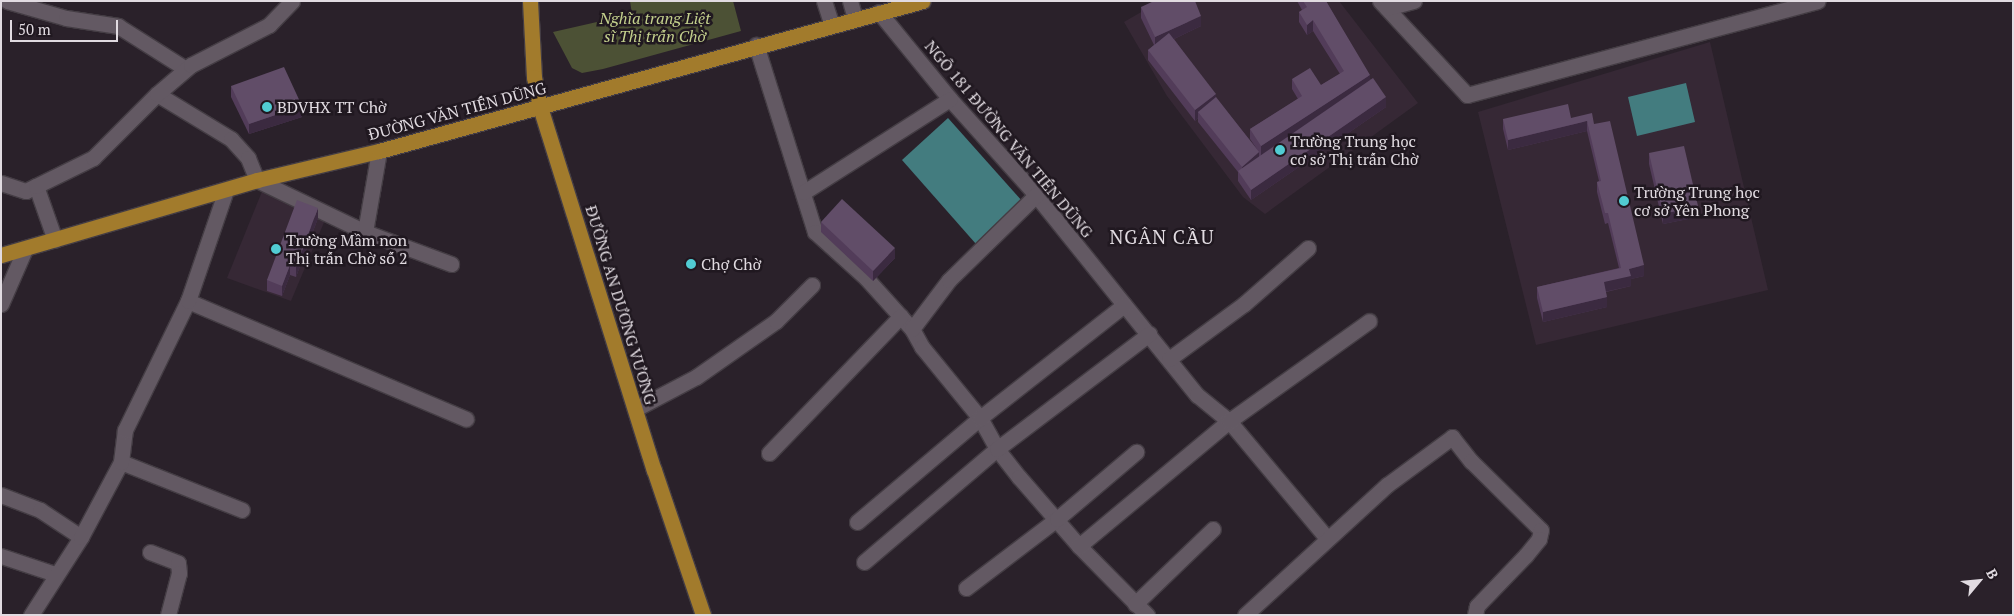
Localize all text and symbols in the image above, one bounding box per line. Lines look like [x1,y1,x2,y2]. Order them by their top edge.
park label: Nghĩa trang Liệt sĩ Thị trấn Chờ [599,8,711,46]
scale bar [12,10,120,42]
text: 50 m [18,19,51,39]
street label: NGÕ 181 ĐƯỜNG VĂN TIẾN DŨNG [921,36,1097,242]
street label: ĐƯỜNG VĂN TIẾN DŨNG [366,78,548,144]
place label: BDVHX TT Chờ [277,97,387,117]
marker: BDVHX TT Chờ [261,101,273,113]
place label: Trường Trung học cơ sở Thị trấn Chờ [1290,131,1418,169]
marker: Trường Trung học cơ sở Thị trấn Chờ [1274,144,1286,156]
place label: Trường Trung học cơ sở Yên Phong [1634,182,1760,220]
marker: Trường Trung học cơ sở Yên Phong [1618,195,1630,207]
street label: ĐƯỜNG AN DƯƠNG VƯƠNG [581,203,661,407]
district label: NGÂN CẦU [1108,226,1216,248]
place label: Trường Mầm non Thị trấn Chờ số 2 [286,230,407,268]
marker: Trường Mầm non Thị trấn Chờ số 2 [270,243,282,255]
place label: Chợ Chờ [701,254,761,274]
marker: Chợ Chờ [685,258,697,270]
north arrow [1954,556,2004,606]
text: B [1982,565,2003,582]

